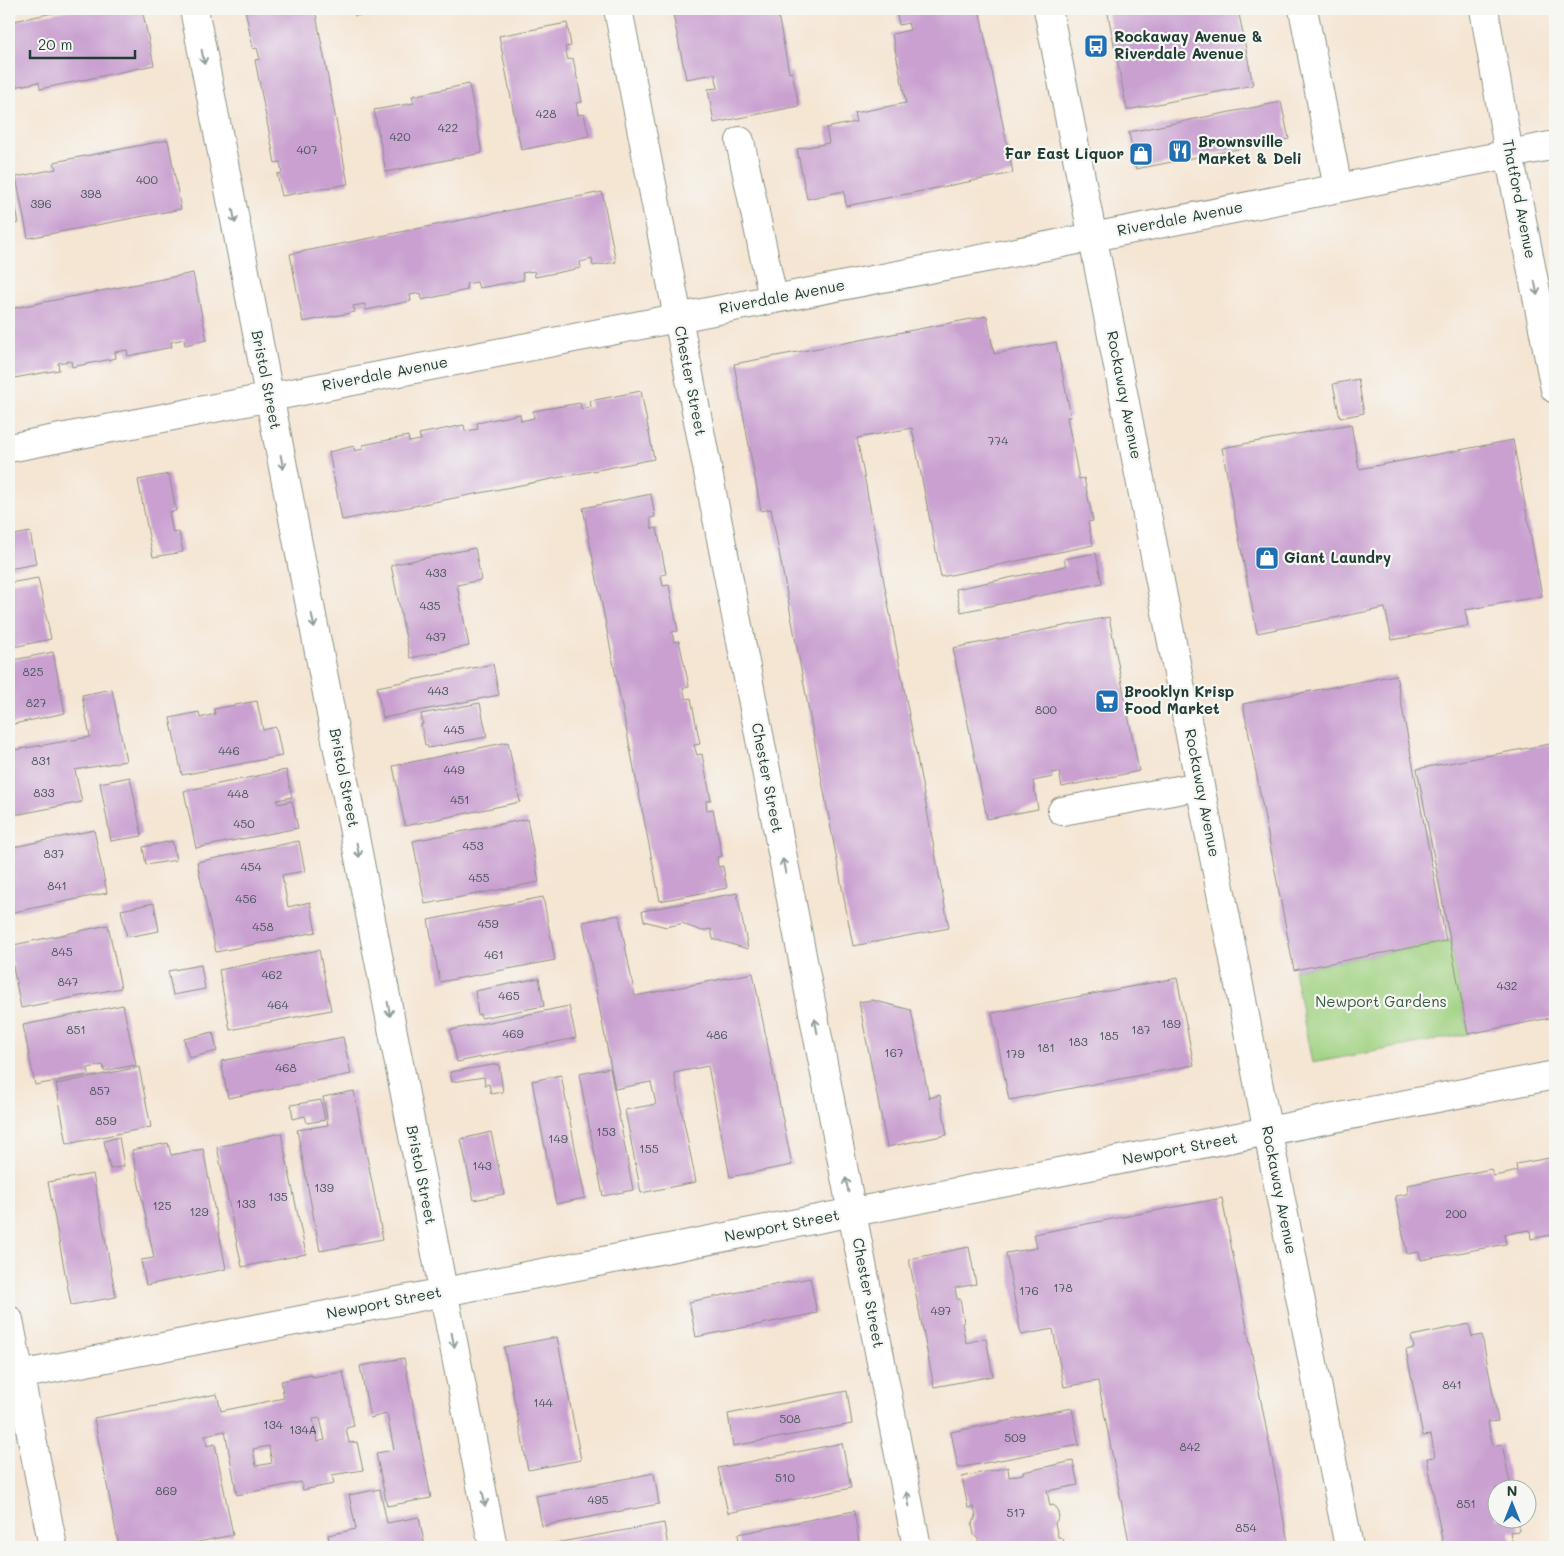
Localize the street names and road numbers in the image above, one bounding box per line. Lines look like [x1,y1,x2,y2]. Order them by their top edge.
street label: Thatford Avenue [1499,137,1541,260]
street label: Riverdale Avenue [1115,196,1244,240]
street label: Riverdale Avenue [717,274,846,318]
street label: Chester Street [671,324,711,438]
street label: Bristol Street [248,329,286,431]
street label: Rockaway Avenue [1103,329,1147,461]
street label: Riverdale Avenue [320,351,449,395]
street label: Chester Street [748,721,788,835]
street label: Bristol Street [326,727,364,829]
street label: Rockaway Avenue [1181,727,1225,859]
street label: Bristol Street [403,1124,441,1226]
street label: Rockaway Avenue [1258,1124,1302,1256]
street label: Newport Street [1121,1127,1239,1169]
street label: Newport Street [723,1204,841,1246]
street label: Chester Street [849,1236,889,1350]
street label: Newport Street [325,1281,443,1323]

